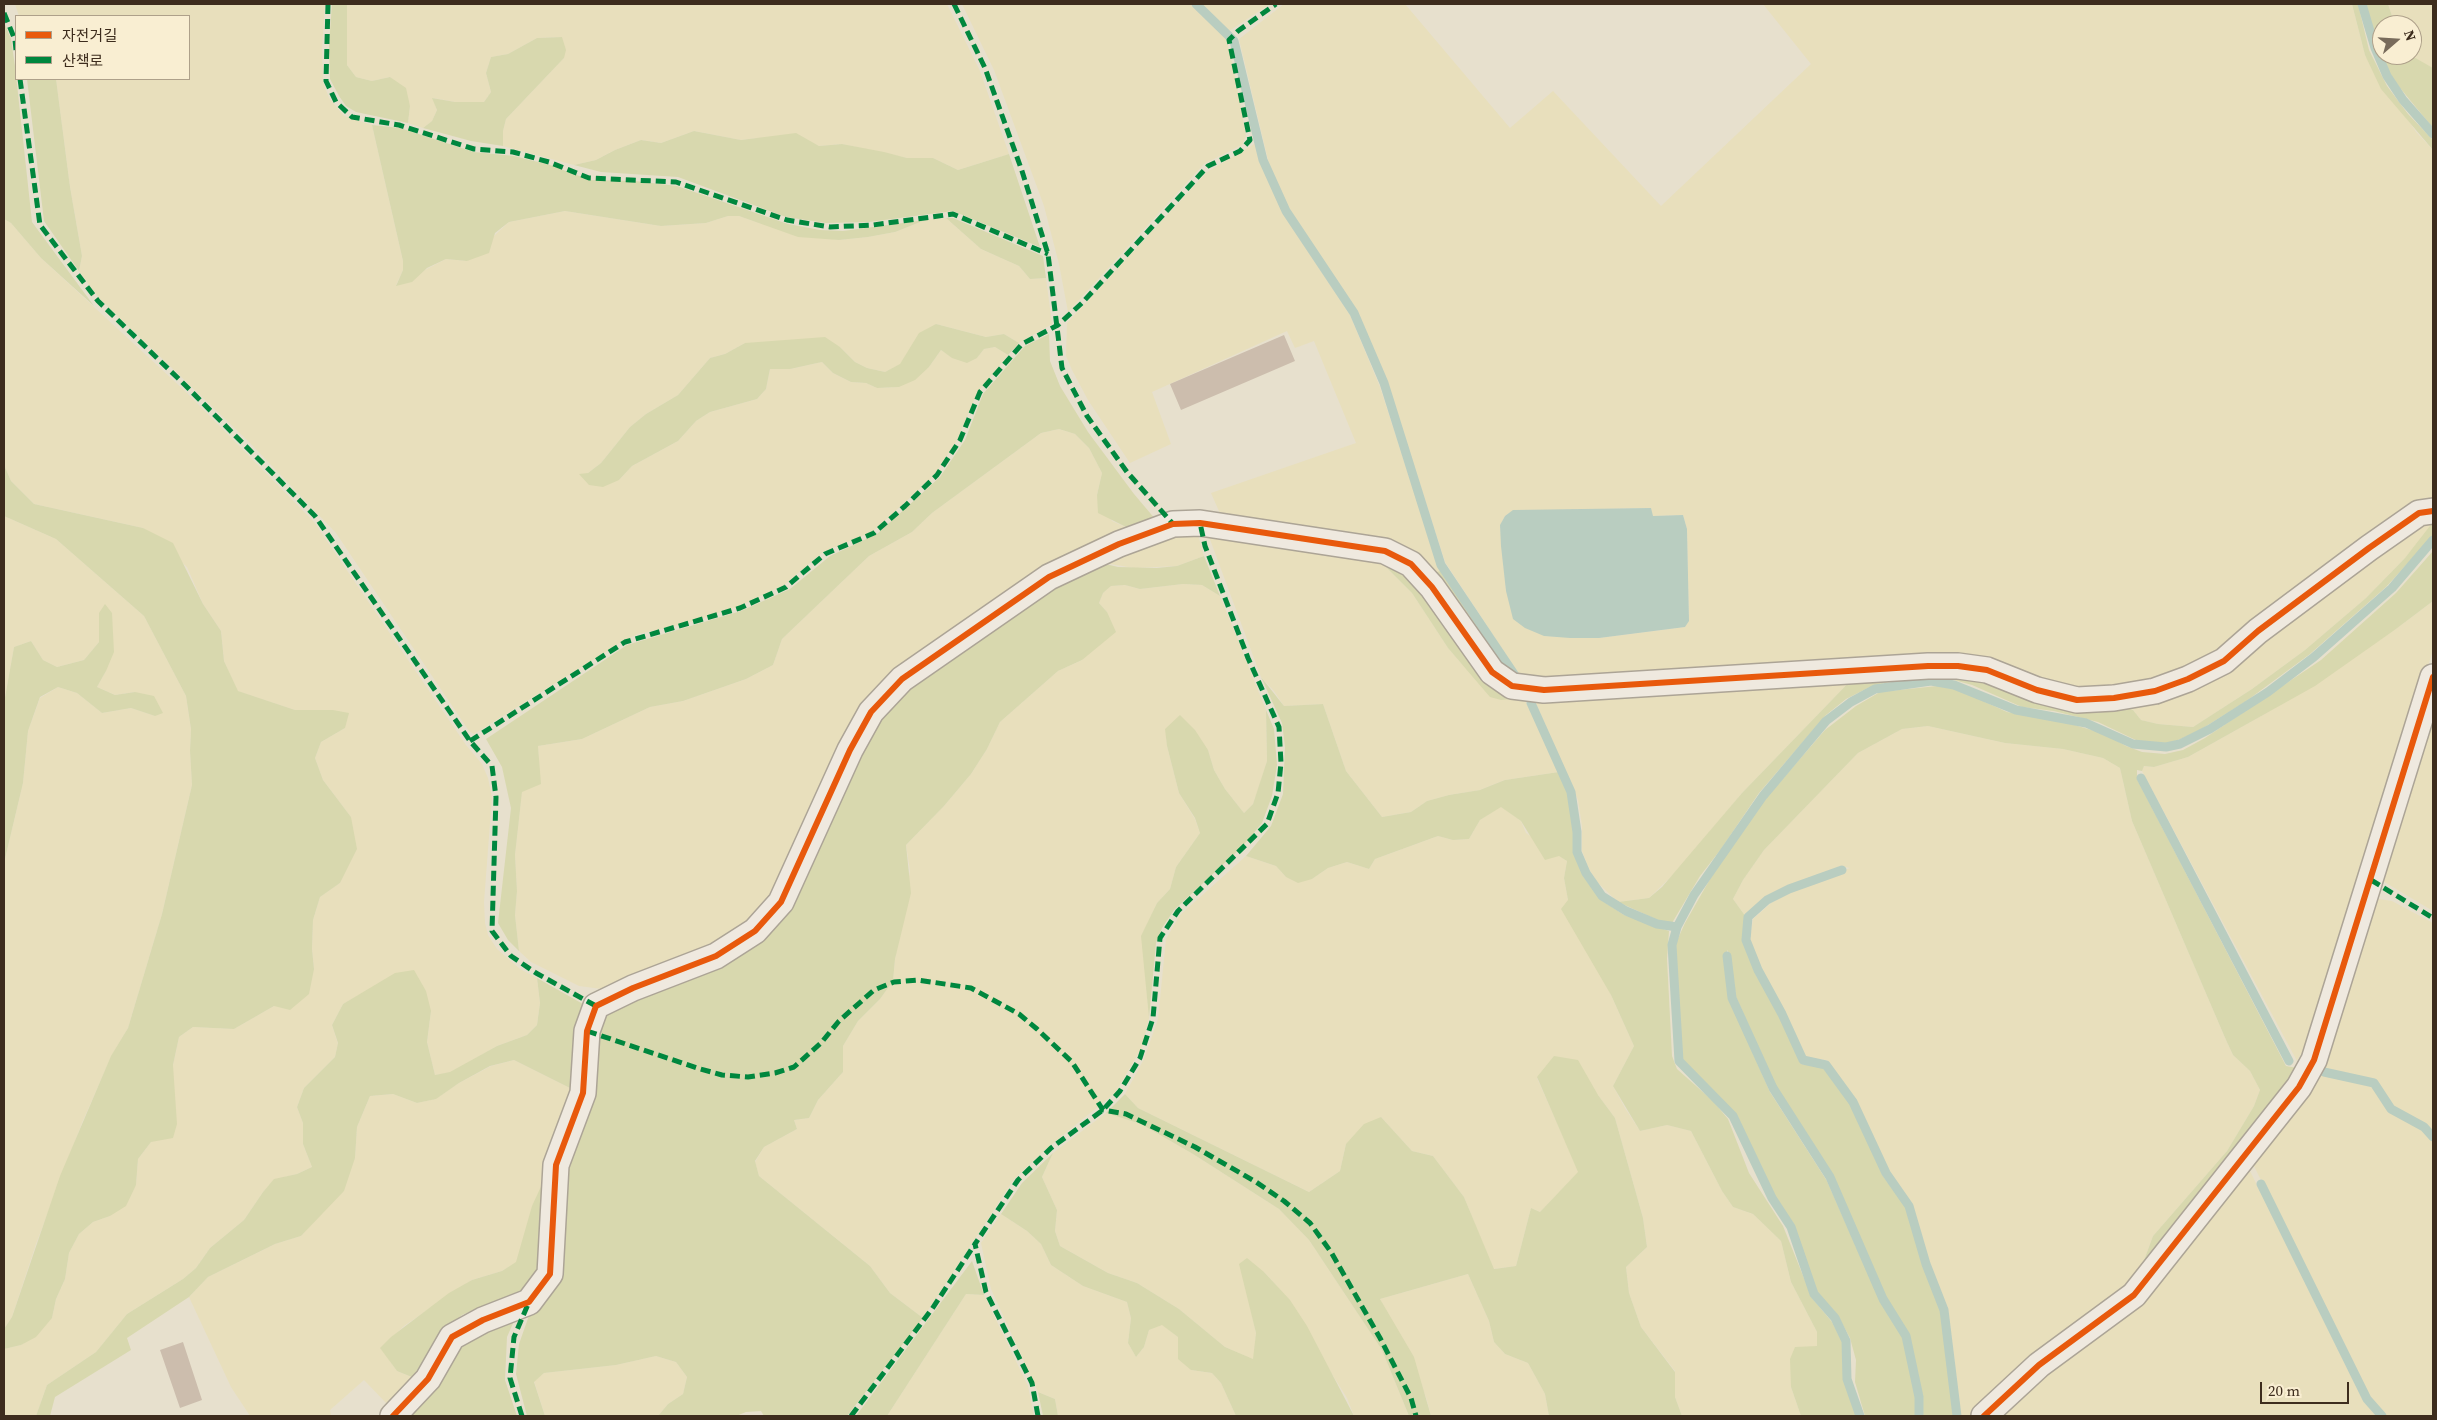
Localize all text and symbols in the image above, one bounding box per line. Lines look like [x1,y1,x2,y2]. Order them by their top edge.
legend [15,15,190,80]
north arrow [2372,15,2422,65]
text: 자전거길 [62,25,117,46]
text: N [2399,27,2421,44]
text: 산책로 [62,50,103,71]
scale bar [2262,1372,2351,1404]
text: 20 m [2268,1380,2300,1401]

